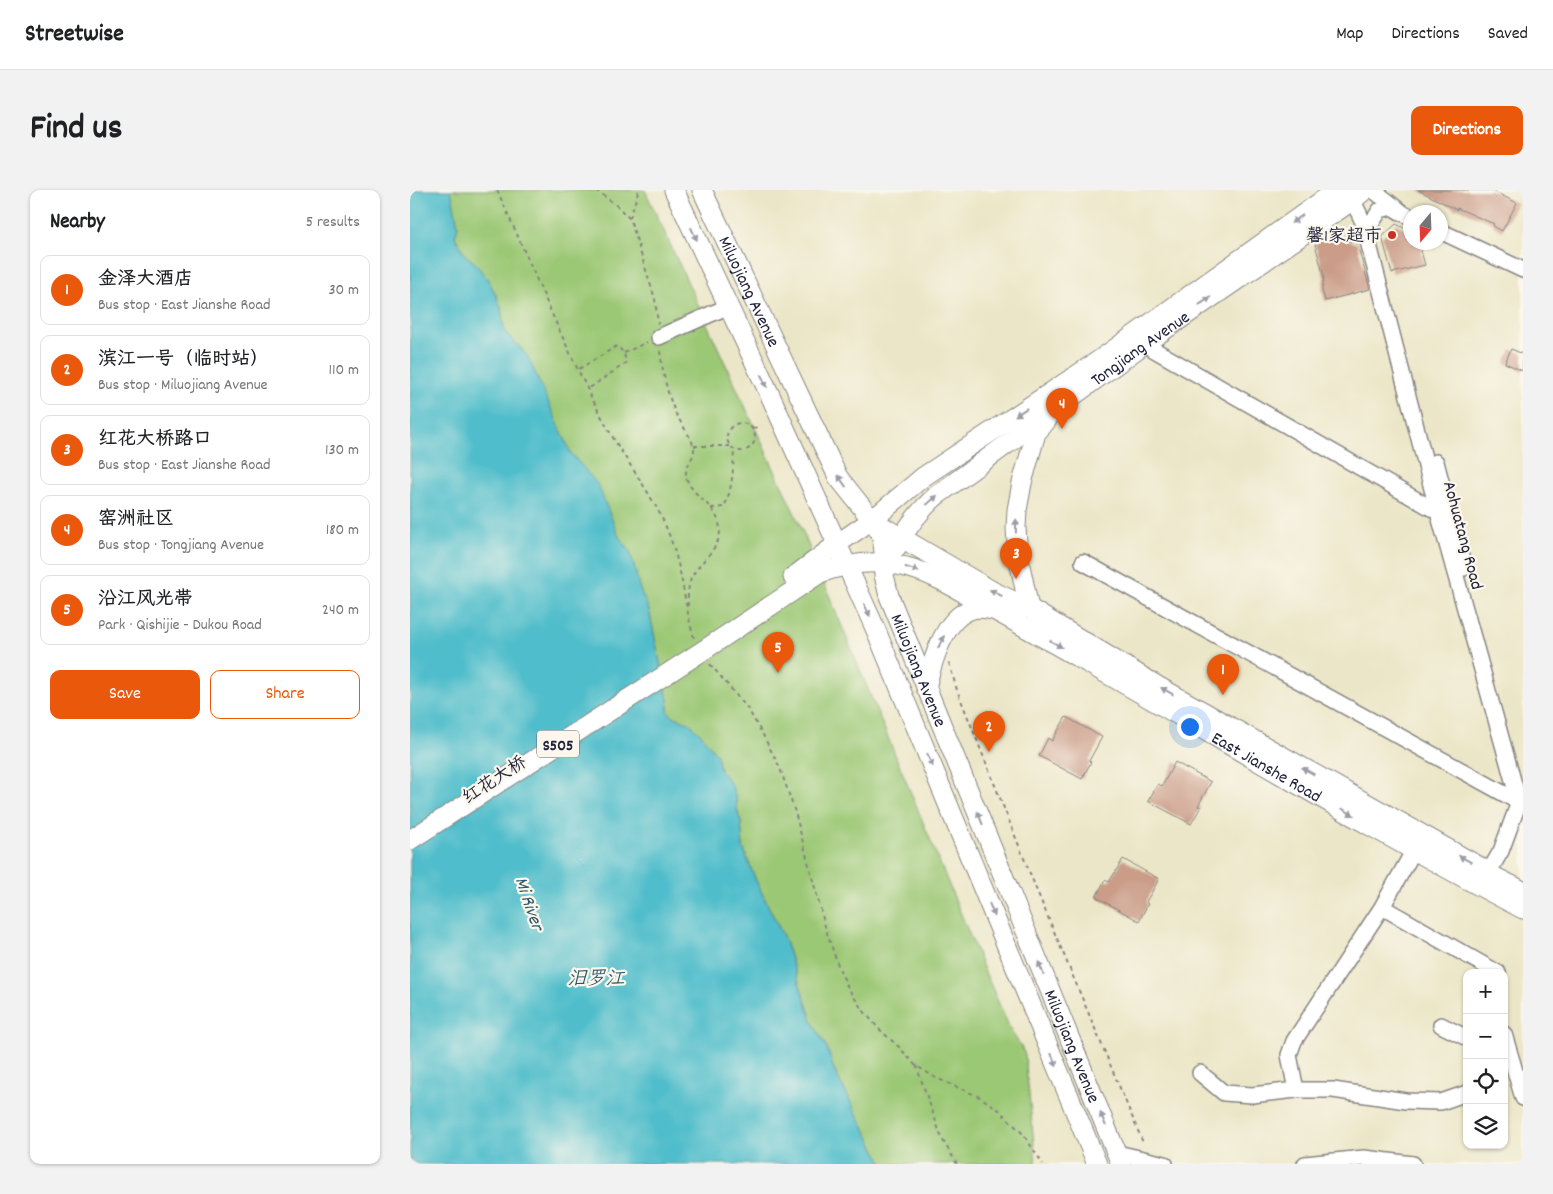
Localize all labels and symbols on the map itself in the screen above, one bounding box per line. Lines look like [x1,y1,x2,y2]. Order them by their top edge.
north arrow [1403,205,1448,250]
one-way arrow [1290,214,1304,224]
place label: 馨1家超市 [1306,225,1382,250]
one-way arrow [691,227,699,241]
marker: 馨1家超市 [1386,229,1398,241]
street label: Miluojiang Avenue [711,233,785,352]
one-way arrow [1199,297,1212,306]
street label: Tongjiang Avenue [1087,306,1196,394]
one-way arrow [760,374,768,388]
pin: 4 [1046,388,1078,429]
one-way arrow [1014,408,1028,417]
one-way arrow [837,474,847,488]
street label: Aohuatang Road [1435,479,1488,593]
one-way arrow [926,494,939,505]
one-way arrow [1013,518,1021,534]
pin: 3 [1000,538,1032,579]
one-way arrow [905,565,920,573]
one-way arrow [988,589,1003,597]
one-way arrow [864,603,872,617]
street label: Miluojiang Avenue [883,611,951,731]
pin: 5 [762,632,794,673]
one-way arrow [937,635,945,649]
one-way arrow [1049,640,1062,649]
pin: 1 [1207,654,1239,695]
one-way arrow [1159,687,1174,695]
pin: 2 [973,711,1005,752]
your location [1177,714,1203,740]
street label: East Jianshe Road [1206,727,1325,810]
road number: S505 [537,730,579,758]
street label: 红花大桥 [458,751,532,811]
one-way arrow [926,753,934,768]
one-way arrow [1302,766,1315,775]
one-way arrow [1342,808,1355,817]
one-way arrow [975,811,983,825]
one-way arrow [1459,854,1472,863]
water label: Mi River [506,874,550,936]
one-way arrow [989,903,997,917]
one-way arrow [1037,961,1044,976]
water label: 汨罗江 [567,967,625,994]
street label: Miluojiang Avenue [1036,987,1105,1107]
one-way arrow [1051,1053,1059,1067]
one-way arrow [1098,1112,1106,1126]

